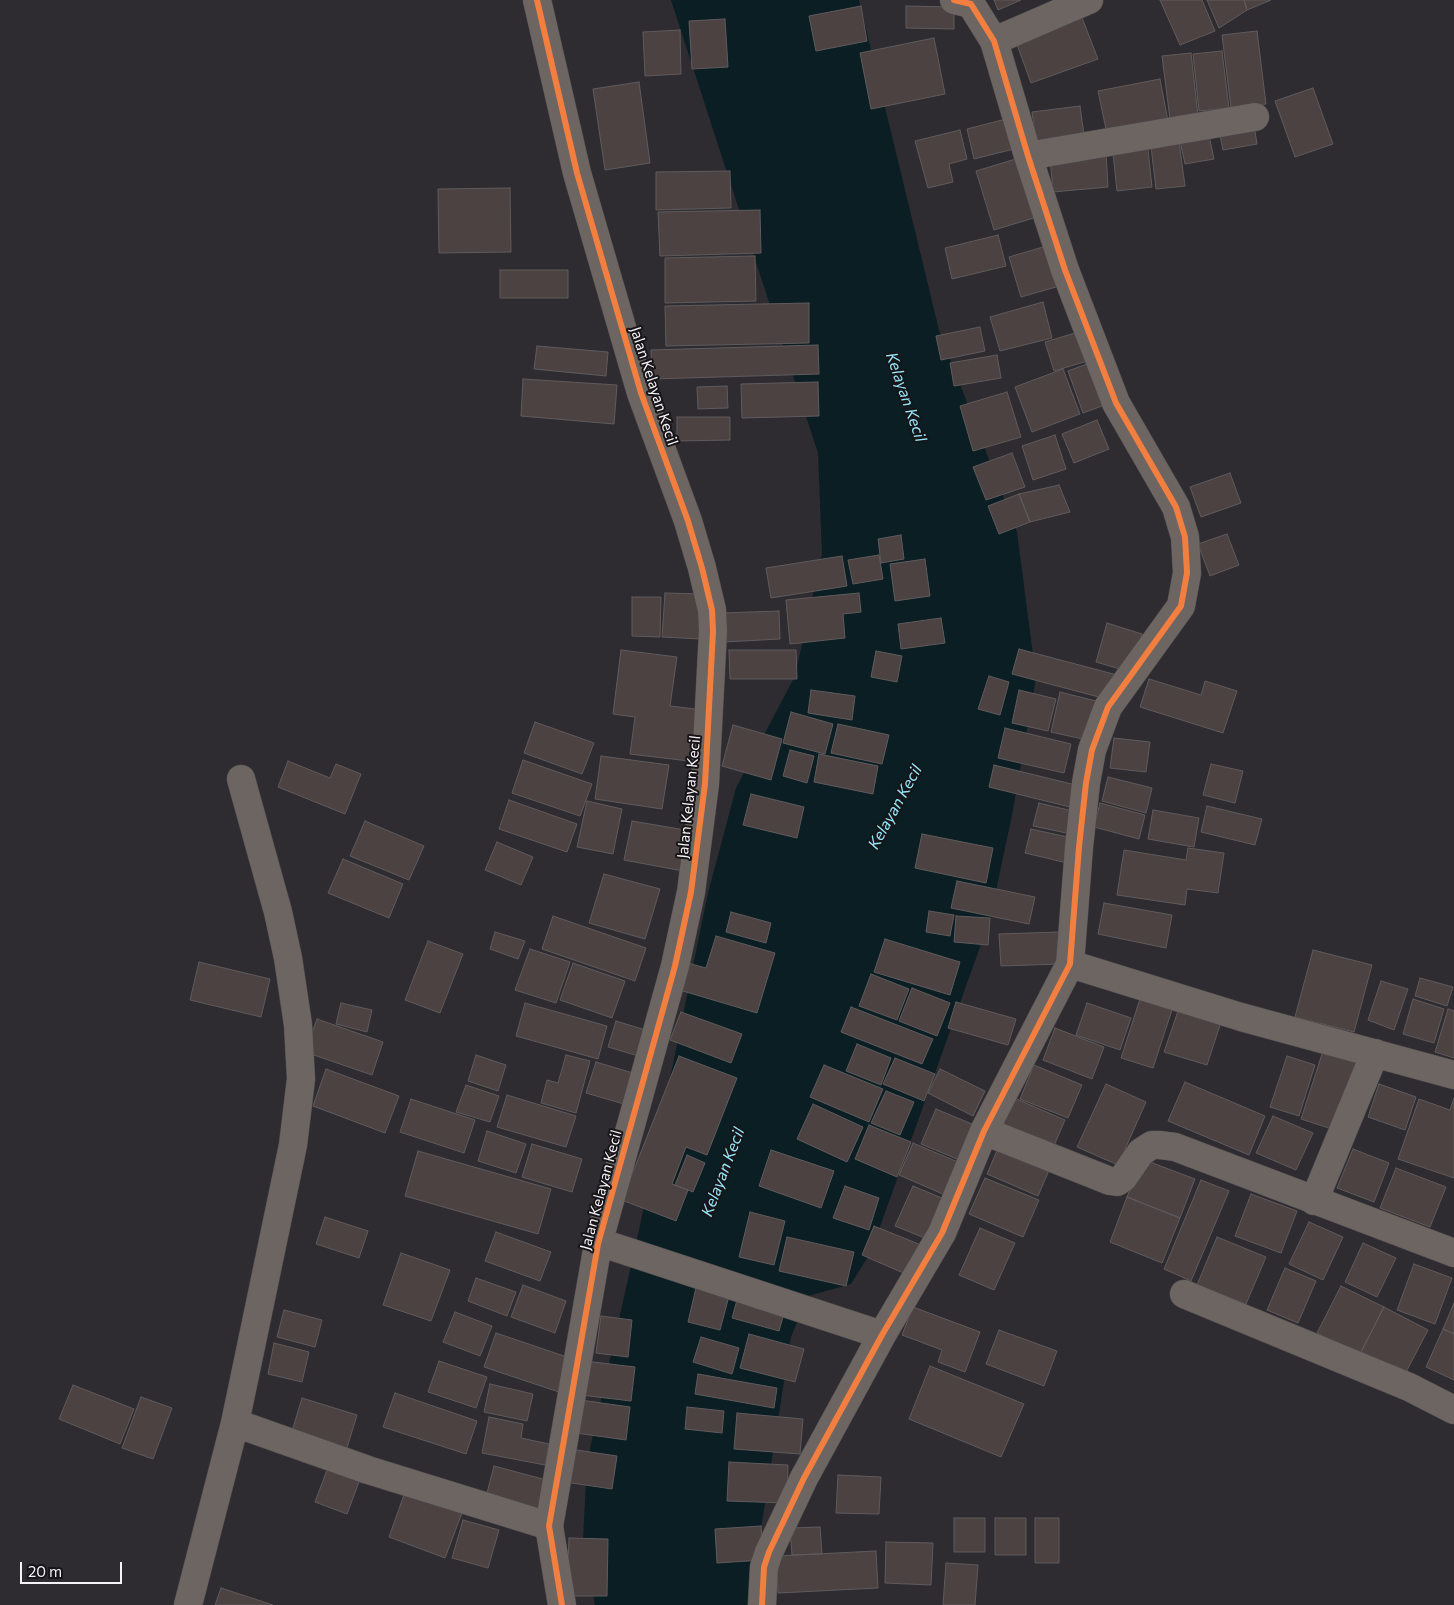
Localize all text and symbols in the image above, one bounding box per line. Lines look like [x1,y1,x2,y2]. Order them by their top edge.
street label: Jalan Kelayan Kecil [626,324,682,448]
water label: Kelayan Kecil [882,350,930,444]
street label: Jalan Kelayan Kecil [674,735,704,859]
water label: Kelayan Kecil [864,761,926,853]
water label: Kelayan Kecil [697,1125,749,1219]
street label: Jalan Kelayan Kecil [576,1128,626,1252]
scale bar [22,1552,125,1584]
text: 20 m [28,1562,62,1580]

